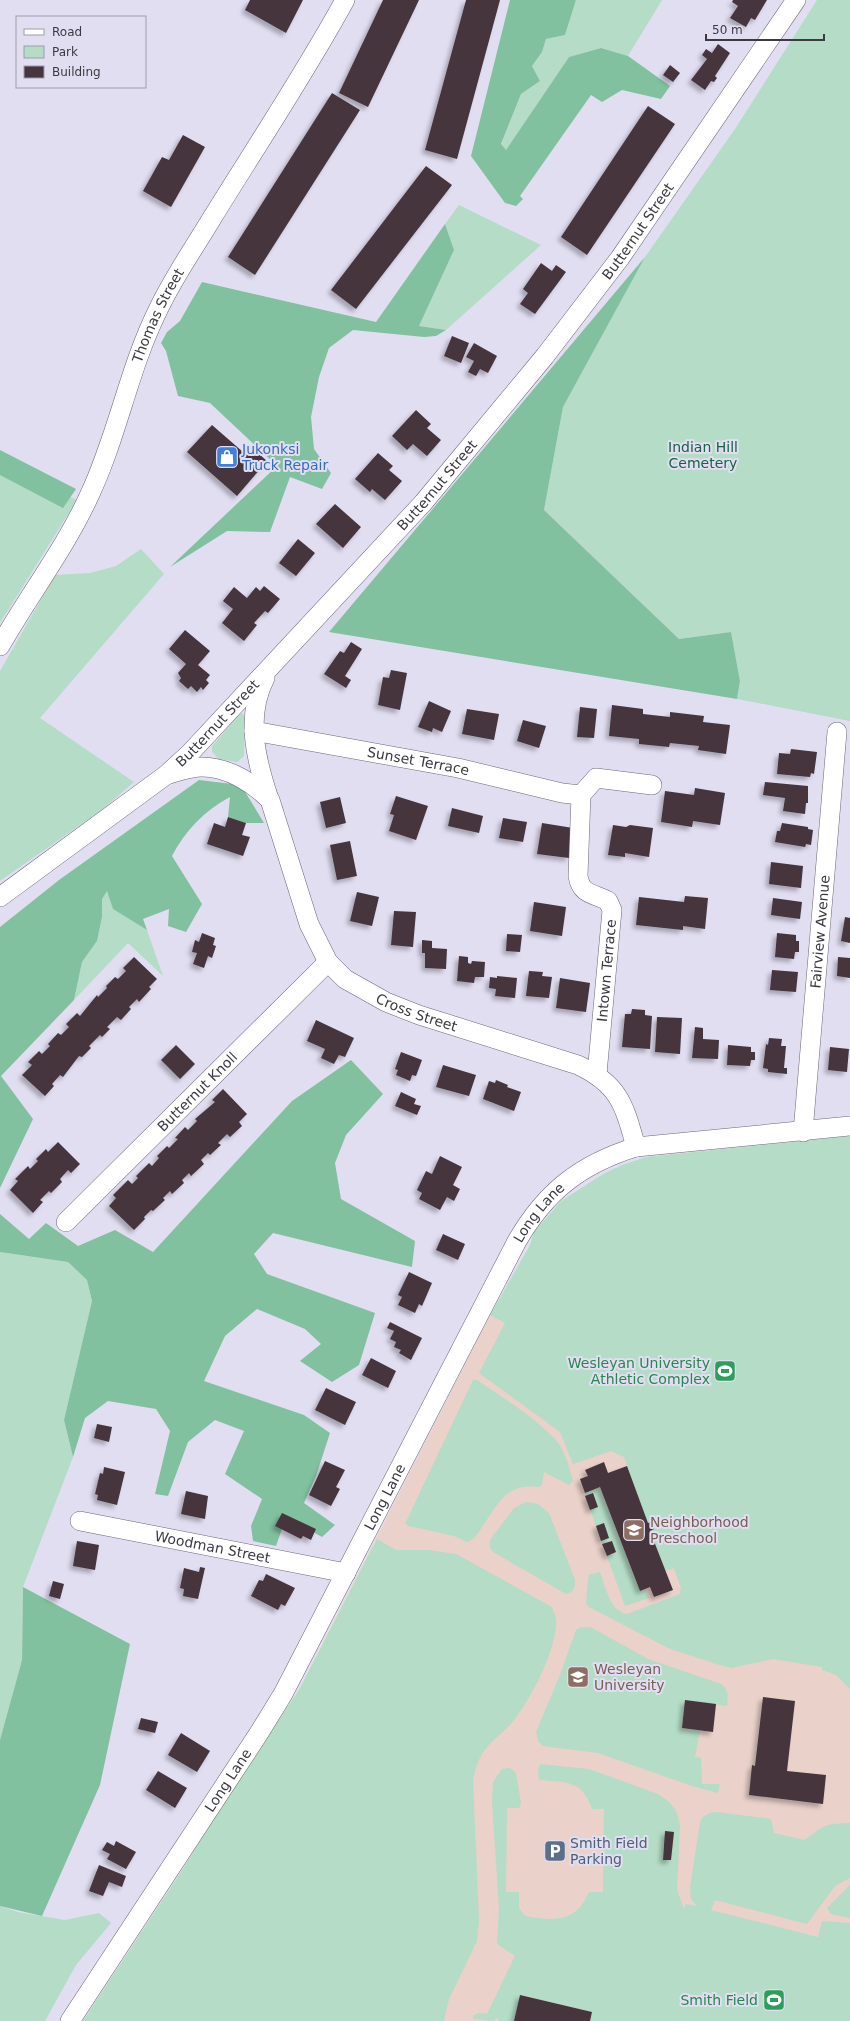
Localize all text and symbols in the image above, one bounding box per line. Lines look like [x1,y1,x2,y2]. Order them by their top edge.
legend [16,16,146,88]
scale bar [706,16,824,42]
text: 50 m [712,23,743,37]
text: Road [52,25,82,39]
text: Park [52,45,78,59]
text: Building [52,65,101,79]
street label: Butternut Street [599,179,677,282]
street label: Thomas Street [129,265,187,366]
street label: Butternut Street [394,436,480,534]
park label: Indian Hill Cemetery [668,439,738,471]
place label: Jukonksi Truck Repair [241,441,328,473]
shop icon: Jukonksi Truck Repair [214,444,240,470]
street label: Butternut Street [172,676,263,770]
street label: Sunset Terrace [366,744,471,778]
street label: Fairview Avenue [807,874,833,989]
street label: Intown Terrace [594,918,619,1022]
street label: Cross Street [373,990,460,1035]
street label: Butternut Knoll [154,1049,240,1135]
street label: Long Lane [510,1179,567,1245]
place label: Wesleyan University Athletic Complex [568,1355,710,1387]
sports icon: Wesleyan University Athletic Complex [712,1358,738,1384]
street label: Long Lane [361,1461,408,1533]
place label: Neighborhood Preschool [650,1514,749,1546]
school or university icon: Neighborhood Preschool [621,1517,647,1543]
street label: Woodman Street [153,1528,272,1566]
place label: Wesleyan University [594,1661,665,1693]
school or university icon: Wesleyan University [565,1664,591,1690]
street label: Long Lane [202,1746,255,1815]
place label: Smith Field Parking [570,1835,648,1867]
parking icon: Smith Field Parking [542,1838,568,1864]
sports icon: Smith Field [761,1987,787,2013]
place label: Smith Field [680,1992,758,2008]

